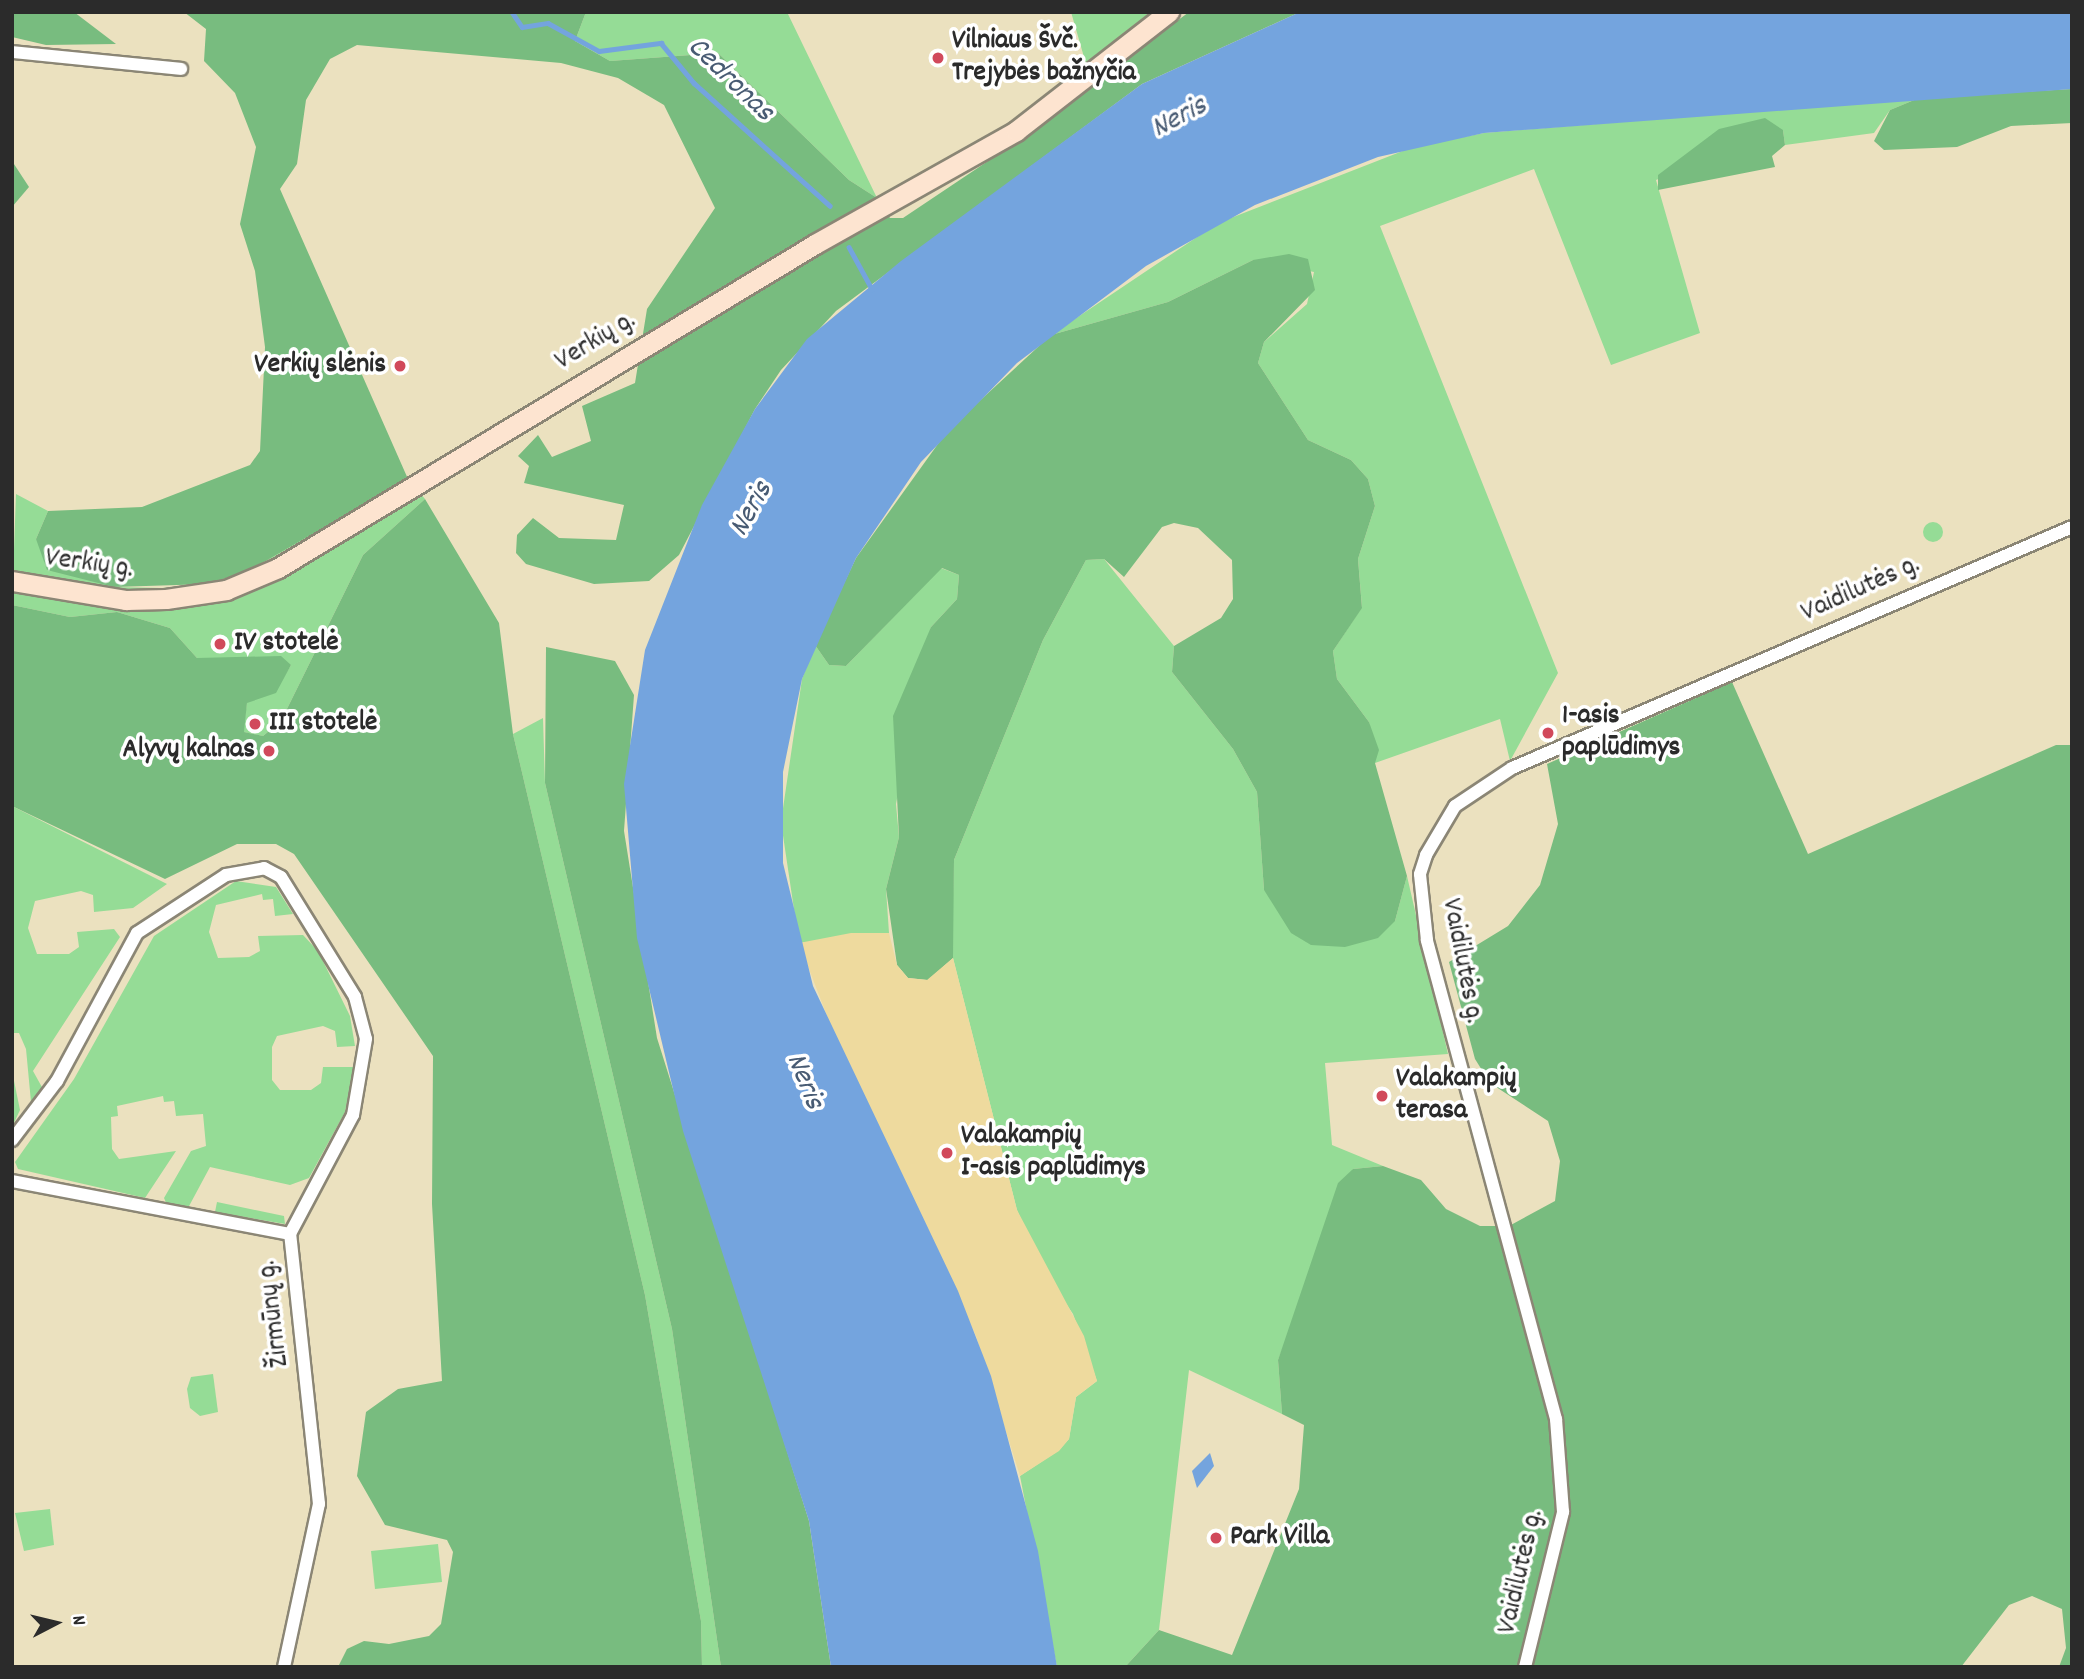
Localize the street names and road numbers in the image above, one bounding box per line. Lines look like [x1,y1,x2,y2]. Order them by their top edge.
street label: Verkių g. [550,305,642,379]
street label: Verkių g. [43,542,135,588]
street label: Vaidilutės g. [1797,549,1925,631]
street label: Vaidilutės g. [1432,896,1490,1026]
street label: Žirmūnų g. [252,1259,298,1369]
street label: Vaidilutės g. [1491,1507,1553,1637]

